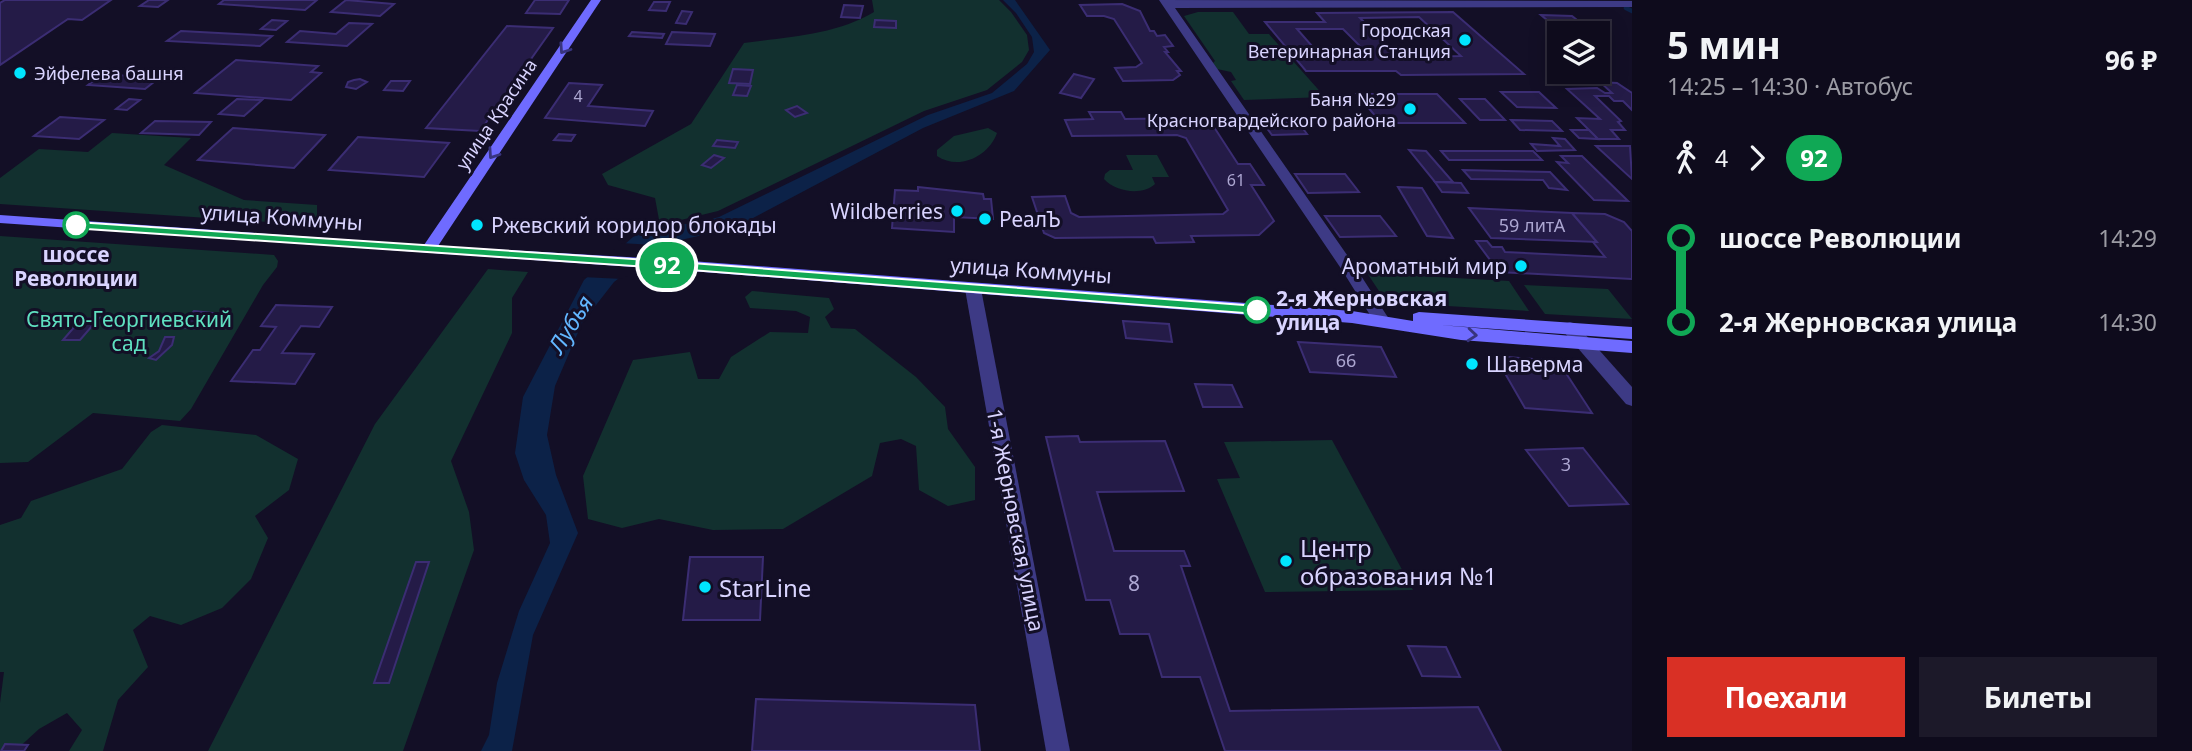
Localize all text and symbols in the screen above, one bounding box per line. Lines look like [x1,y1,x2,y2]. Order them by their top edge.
place label: Городская Ветеринарная Станция [1248,18,1451,63]
text: 5 мин [1667,18,1781,70]
map controls [1547,21,1610,84]
button: layers [1547,21,1610,84]
marker: Городская Ветеринарная Станция [1457,32,1473,48]
one-way arrow [559,41,572,54]
text: 96 ₽ [2105,42,2157,78]
street label: улица Красина [450,54,542,174]
place label: Эйфелева башня [34,61,184,85]
marker: Эйфелева башня [12,65,28,81]
text: 14:25 – 14:30 · Автобус [1667,70,1913,102]
house number: 4 [573,85,583,107]
place label: Баня №29 Красногвардейского района [1147,87,1396,132]
marker: Баня №29 Красногвардейского района [1402,101,1418,117]
icon: walk [1667,139,1705,177]
icon: forward [1738,139,1776,177]
text: 92 [1800,141,1828,174]
text: 4 [1715,142,1728,174]
one-way arrow [489,146,501,159]
house number: 61 [1227,169,1245,191]
street label: улица Коммуны [200,197,364,237]
place label: Wildberries [830,197,943,225]
marker: Wildberries [949,203,965,219]
place label: РеалЪ [999,205,1061,233]
place label: Ржевский коридор блокады [491,211,777,239]
marker: РеалЪ [977,211,993,227]
marker: шоссе Революции [63,212,89,238]
house number: 59 литА [1499,213,1566,237]
marker: Ржевский коридор блокады [469,217,485,233]
text: шоссе Революции [1719,220,1962,256]
text: 14:29 [2098,222,2157,254]
place label: шоссе Революции [14,240,138,292]
line badge: 92 [636,242,698,288]
text: 92 [653,248,681,281]
street label: улица Коммуны [949,250,1113,290]
place label: Ароматный мир [1342,252,1507,280]
marker: Ароматный мир [1513,258,1529,274]
place label: 2-я Жерновская улица [1275,284,1447,336]
water label: Лубья [539,289,600,360]
marker: 2-я Жерновская улица [1244,297,1270,323]
text: 2-я Жерновская улица [1719,304,2017,340]
park label: Свято-Георгиевский сад [26,305,232,357]
text: 14:30 [2098,306,2157,338]
one-way arrow [1467,327,1478,342]
house number: 66 [1336,348,1356,372]
place label: Шаверма [1486,350,1583,378]
marker: Шаверма [1464,356,1480,372]
street label: 1-я Жерновская улица [981,406,1051,634]
house number: 3 [1561,452,1571,476]
place label: Центр образования №1 [1300,531,1497,592]
marker: Центр образования №1 [1278,553,1294,569]
house number: 8 [1128,569,1140,597]
place label: StarLine [719,571,811,604]
marker: StarLine [697,579,713,595]
button: Поехали [1667,657,1905,737]
button: Билеты [1919,657,2157,737]

